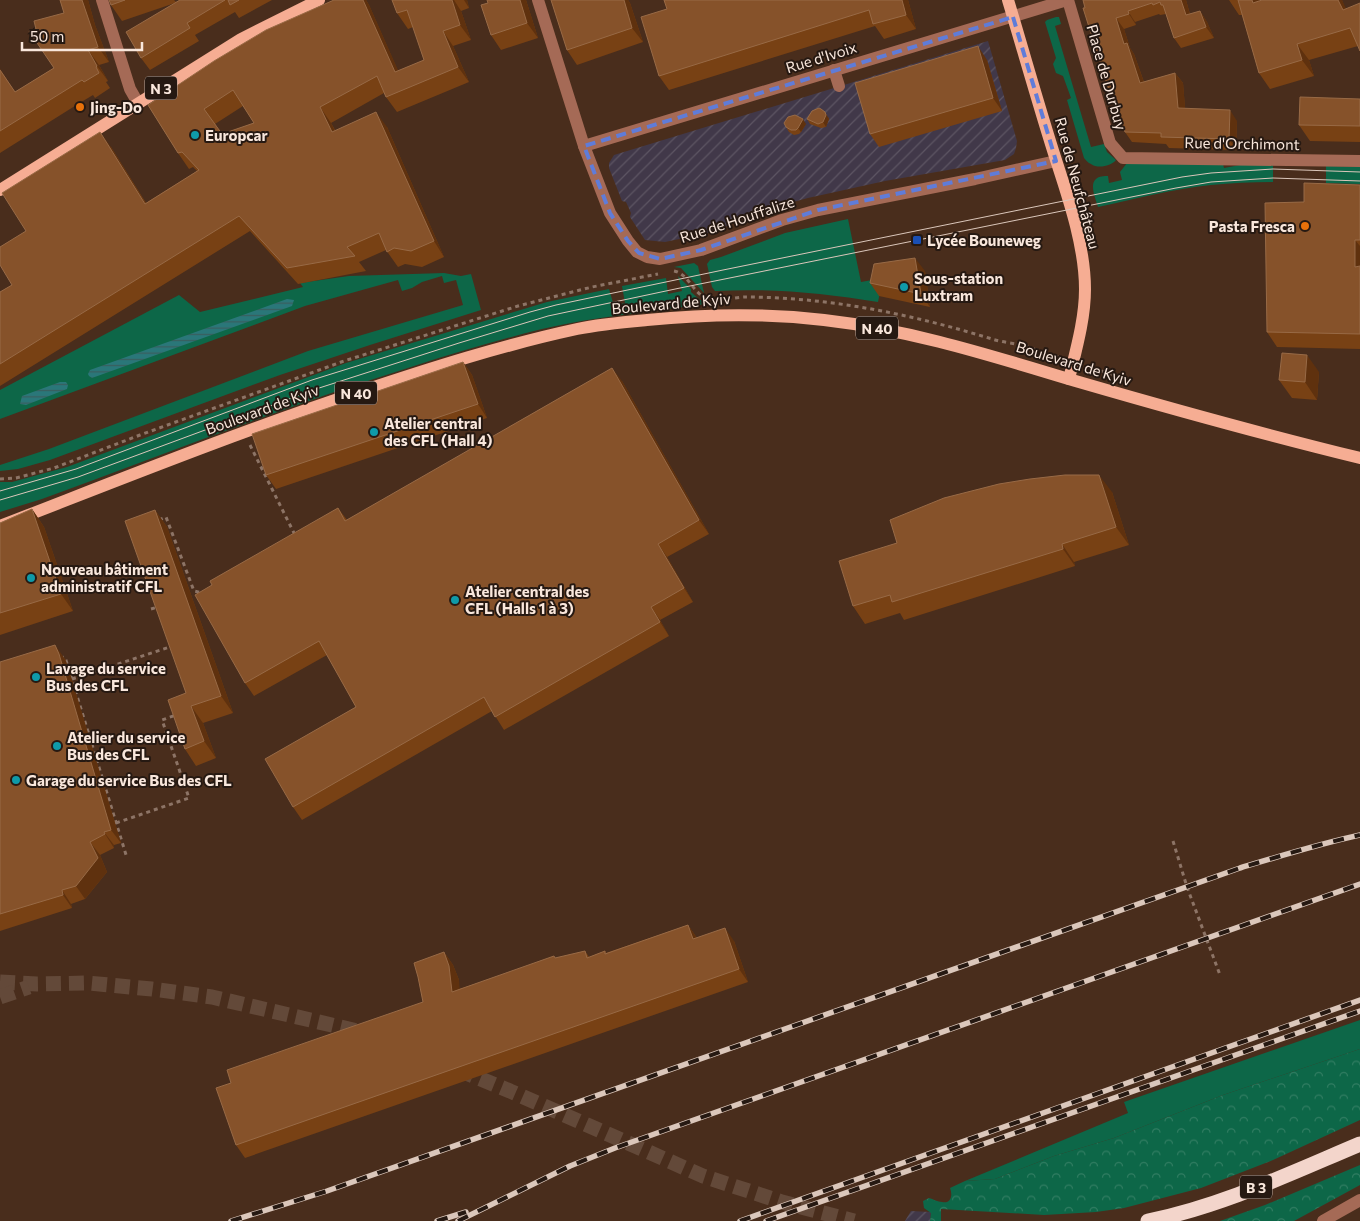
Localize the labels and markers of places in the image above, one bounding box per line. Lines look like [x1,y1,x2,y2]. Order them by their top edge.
place label: Jing-Do [90,98,142,116]
marker: Jing-Do [74,101,86,113]
place label: Europcar [205,126,268,144]
marker: Europcar [189,129,201,141]
place label: Pasta Fresca [1209,217,1295,235]
marker: Pasta Fresca [1299,220,1311,232]
place label: Lycée Bouneweg [927,231,1041,249]
marker: Lycée Bouneweg [911,234,923,246]
place label: Sous-station Luxtram [914,269,1003,304]
marker: Sous-station Luxtram [898,281,910,293]
place label: Atelier central des CFL (Hall 4) [384,414,492,449]
marker: Atelier central des CFL (Hall 4) [368,426,380,438]
place label: Nouveau bâtiment administratif CFL [41,560,168,595]
marker: Nouveau bâtiment administratif CFL [25,572,37,584]
place label: Atelier central des CFL (Halls 1 à 3) [465,582,589,617]
marker: Atelier central des CFL (Halls 1 à 3) [449,594,461,606]
place label: Lavage du service Bus des CFL [46,659,166,694]
marker: Lavage du service Bus des CFL [30,671,42,683]
place label: Atelier du service Bus des CFL [67,728,185,763]
marker: Atelier du service Bus des CFL [51,740,63,752]
place label: Garage du service Bus des CFL [26,771,232,789]
marker: Garage du service Bus des CFL [10,774,22,786]

